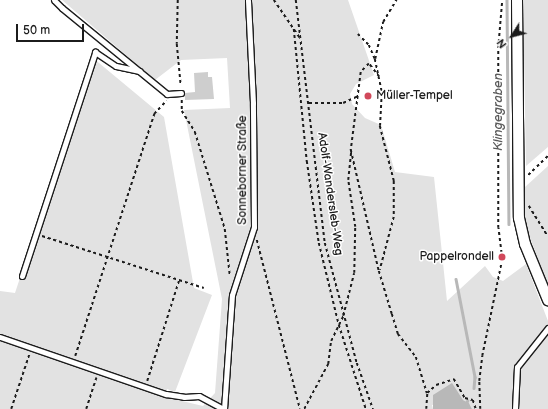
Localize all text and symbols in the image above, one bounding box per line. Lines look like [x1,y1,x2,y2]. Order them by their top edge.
scale bar [18,16,86,42]
north arrow [492,16,532,56]
text: 50 m [23,23,50,38]
text: N [494,36,510,51]
water label: Klingegraben [490,73,506,151]
place label: Müller-Tempel [376,89,453,103]
marker: Müller-Tempel [363,91,373,101]
street label: Sonneborner Straße [236,115,250,225]
street label: Adolf-Wandersleb-Weg [314,132,346,256]
place label: Pappelrondell [419,250,494,264]
marker: Pappelrondell [497,252,507,262]

